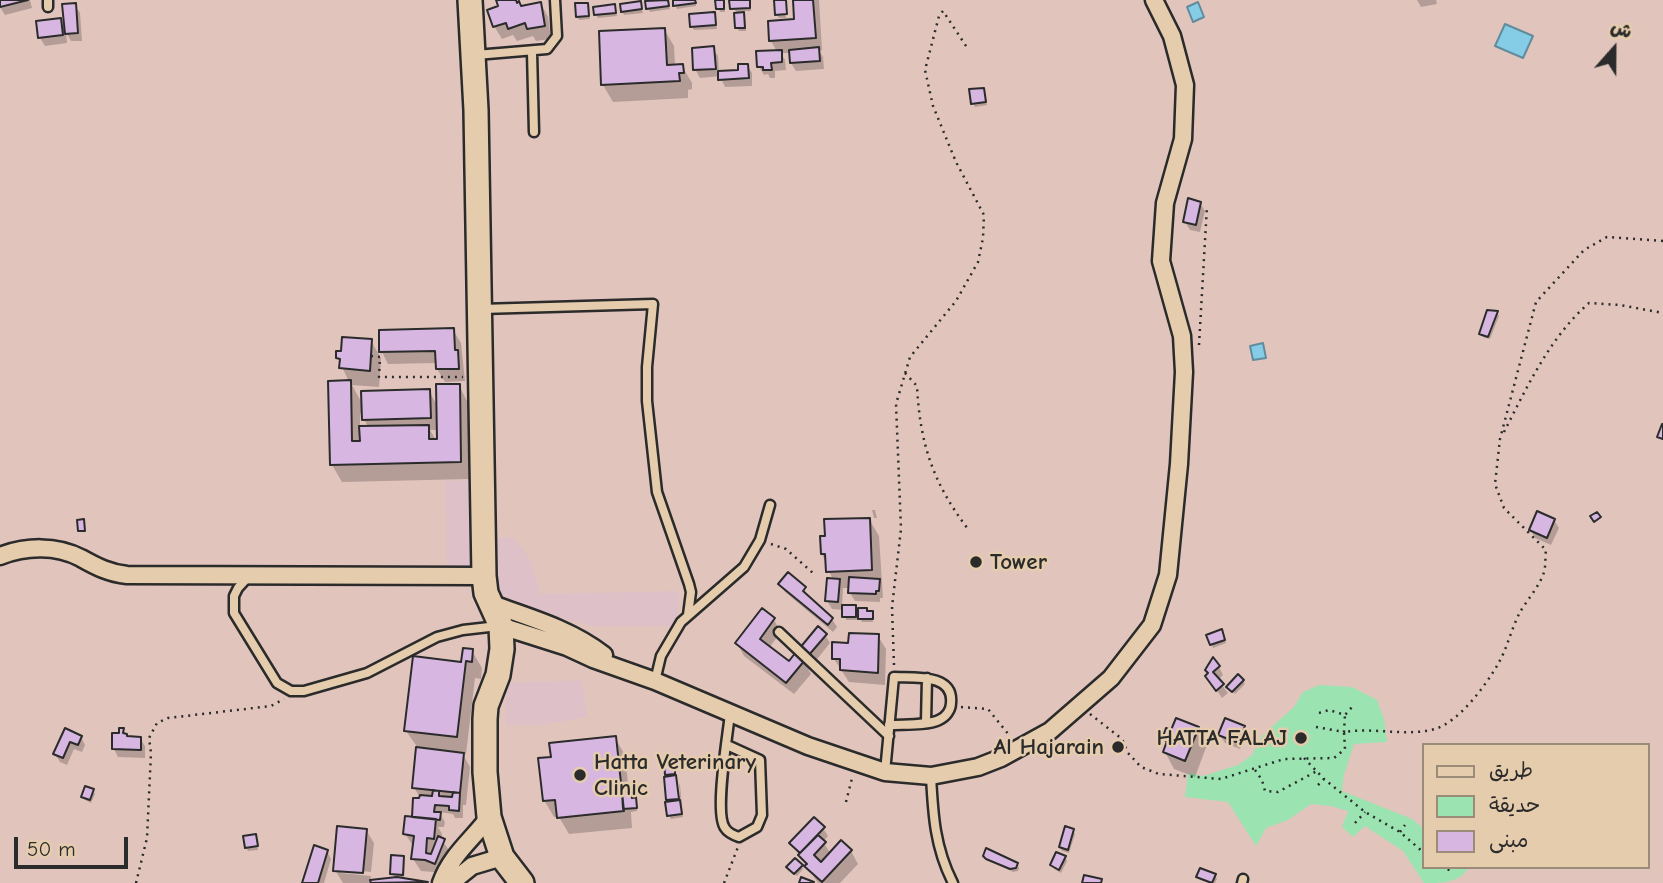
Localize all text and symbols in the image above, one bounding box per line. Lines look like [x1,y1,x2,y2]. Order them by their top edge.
north arrow [1579,14,1649,84]
text: ش [1608,15,1635,43]
place label: Tower [990,548,1047,576]
marker: Tower [968,554,984,570]
place label: HATTA FALAJ [1156,724,1287,752]
marker: HATTA FALAJ [1293,730,1309,746]
place label: Al Hajarain [994,733,1104,761]
marker: Al Hajarain [1110,739,1126,755]
legend [1422,743,1649,869]
place label: Hatta Veterinary Clinic [594,748,756,802]
text: طريق [1489,758,1533,782]
marker: Hatta Veterinary Clinic [572,767,588,783]
text: حديقة [1489,793,1540,817]
scale bar [18,824,131,868]
text: مبنى [1489,828,1528,852]
text: 50 m [27,837,76,861]

